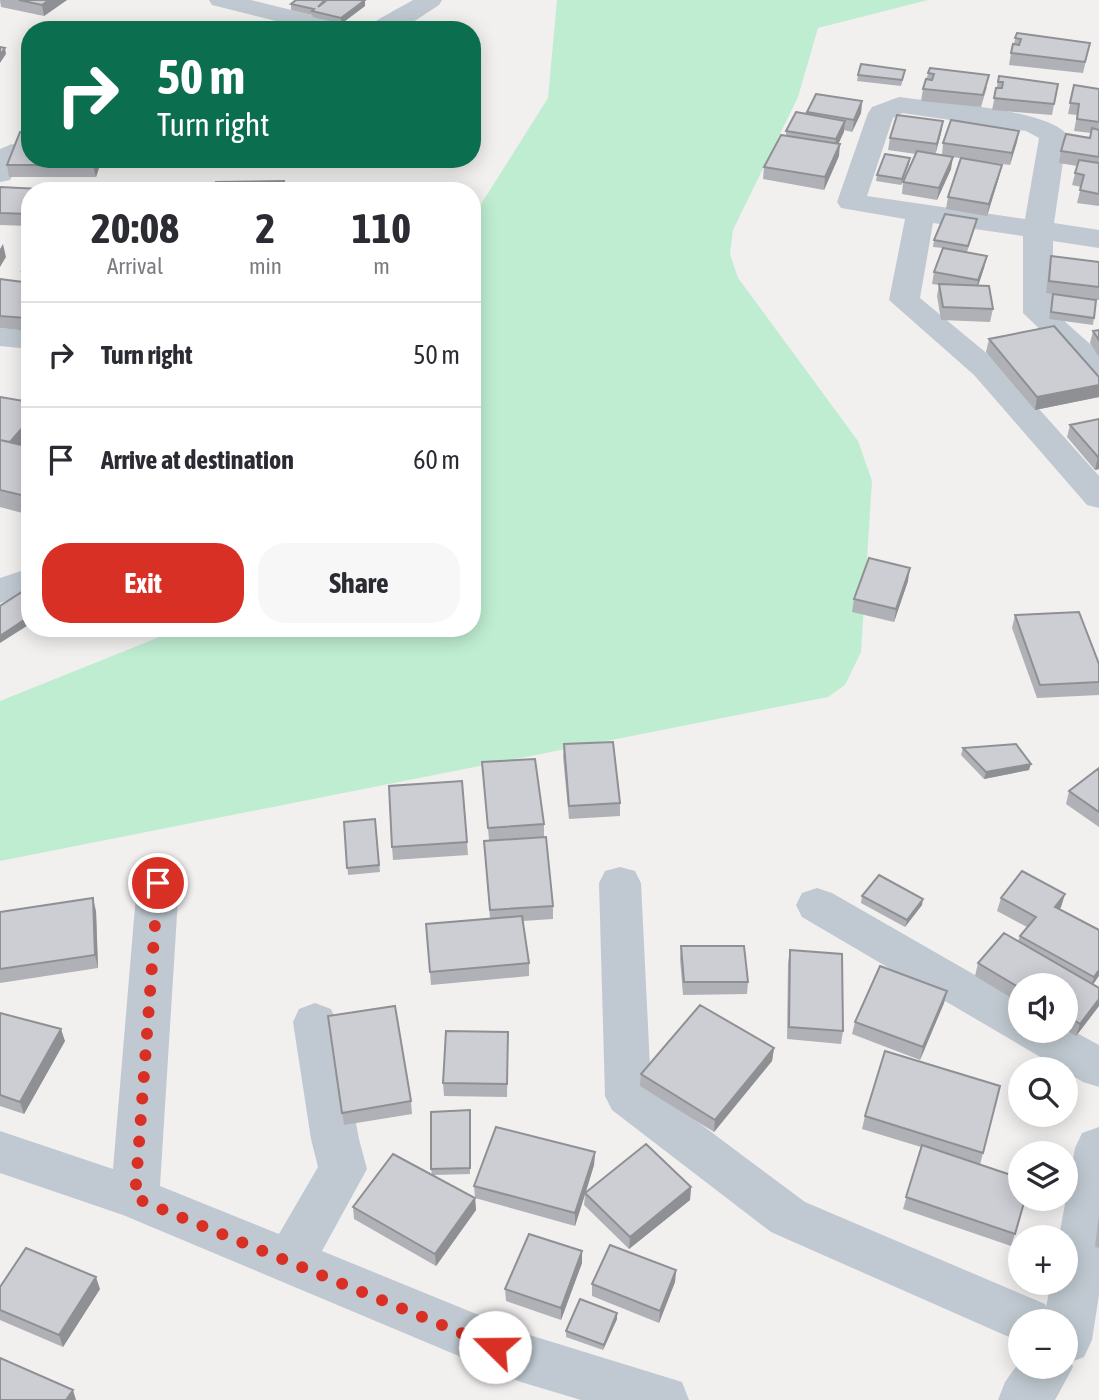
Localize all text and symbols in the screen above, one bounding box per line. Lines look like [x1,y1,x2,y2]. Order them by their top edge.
text: 50 m [157,48,245,104]
icon: right [42,49,133,140]
text: Turn right [157,106,270,143]
text: 20:08 [91,204,179,252]
text: 2 [256,204,275,252]
text: 110 [352,204,411,252]
text: Arrival [107,253,163,279]
text: min [249,253,282,279]
text: m [373,253,390,279]
icon: right [42,336,80,374]
text: Turn right [101,340,192,370]
text: 50 m [413,340,460,370]
icon: arrive [42,441,80,479]
text: Arrive at destination [101,445,294,475]
text: 60 m [413,445,460,475]
button: Exit [42,543,244,623]
button: Share [258,543,460,623]
pin [128,853,188,913]
icon: arrive [139,864,177,902]
map controls [1008,973,1078,1379]
button: sound [1008,973,1078,1043]
button: search [1008,1057,1078,1127]
button: layers [1008,1141,1078,1211]
button: + [1008,1225,1078,1295]
button: − [1008,1309,1078,1379]
position arrow [458,1310,532,1384]

